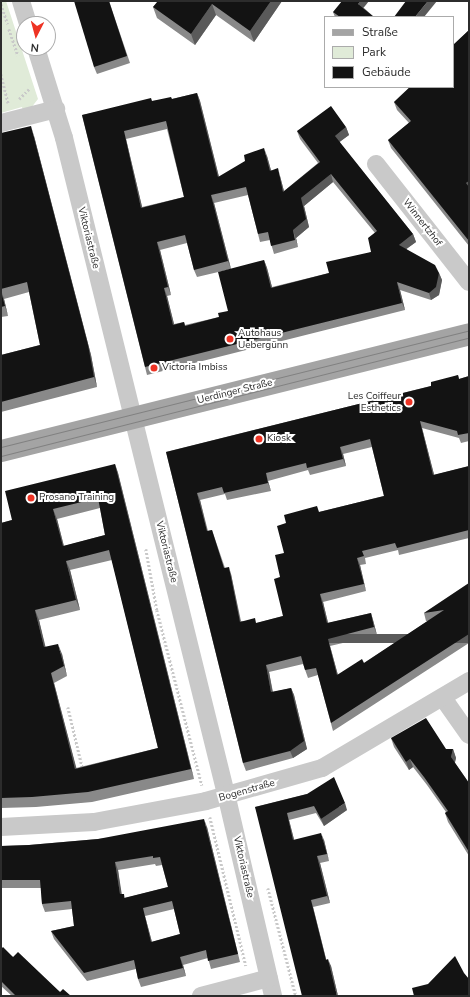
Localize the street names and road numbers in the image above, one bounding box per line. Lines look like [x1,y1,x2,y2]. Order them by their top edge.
street label: Winnertzhof [400,197,444,249]
street label: Viktoriastraße [75,206,101,270]
street label: Uerdinger Straße [196,377,274,407]
street label: Viktoriastraße [153,520,179,584]
street label: Bogenstraße [218,777,276,805]
street label: Viktoriastraße [230,835,256,899]

